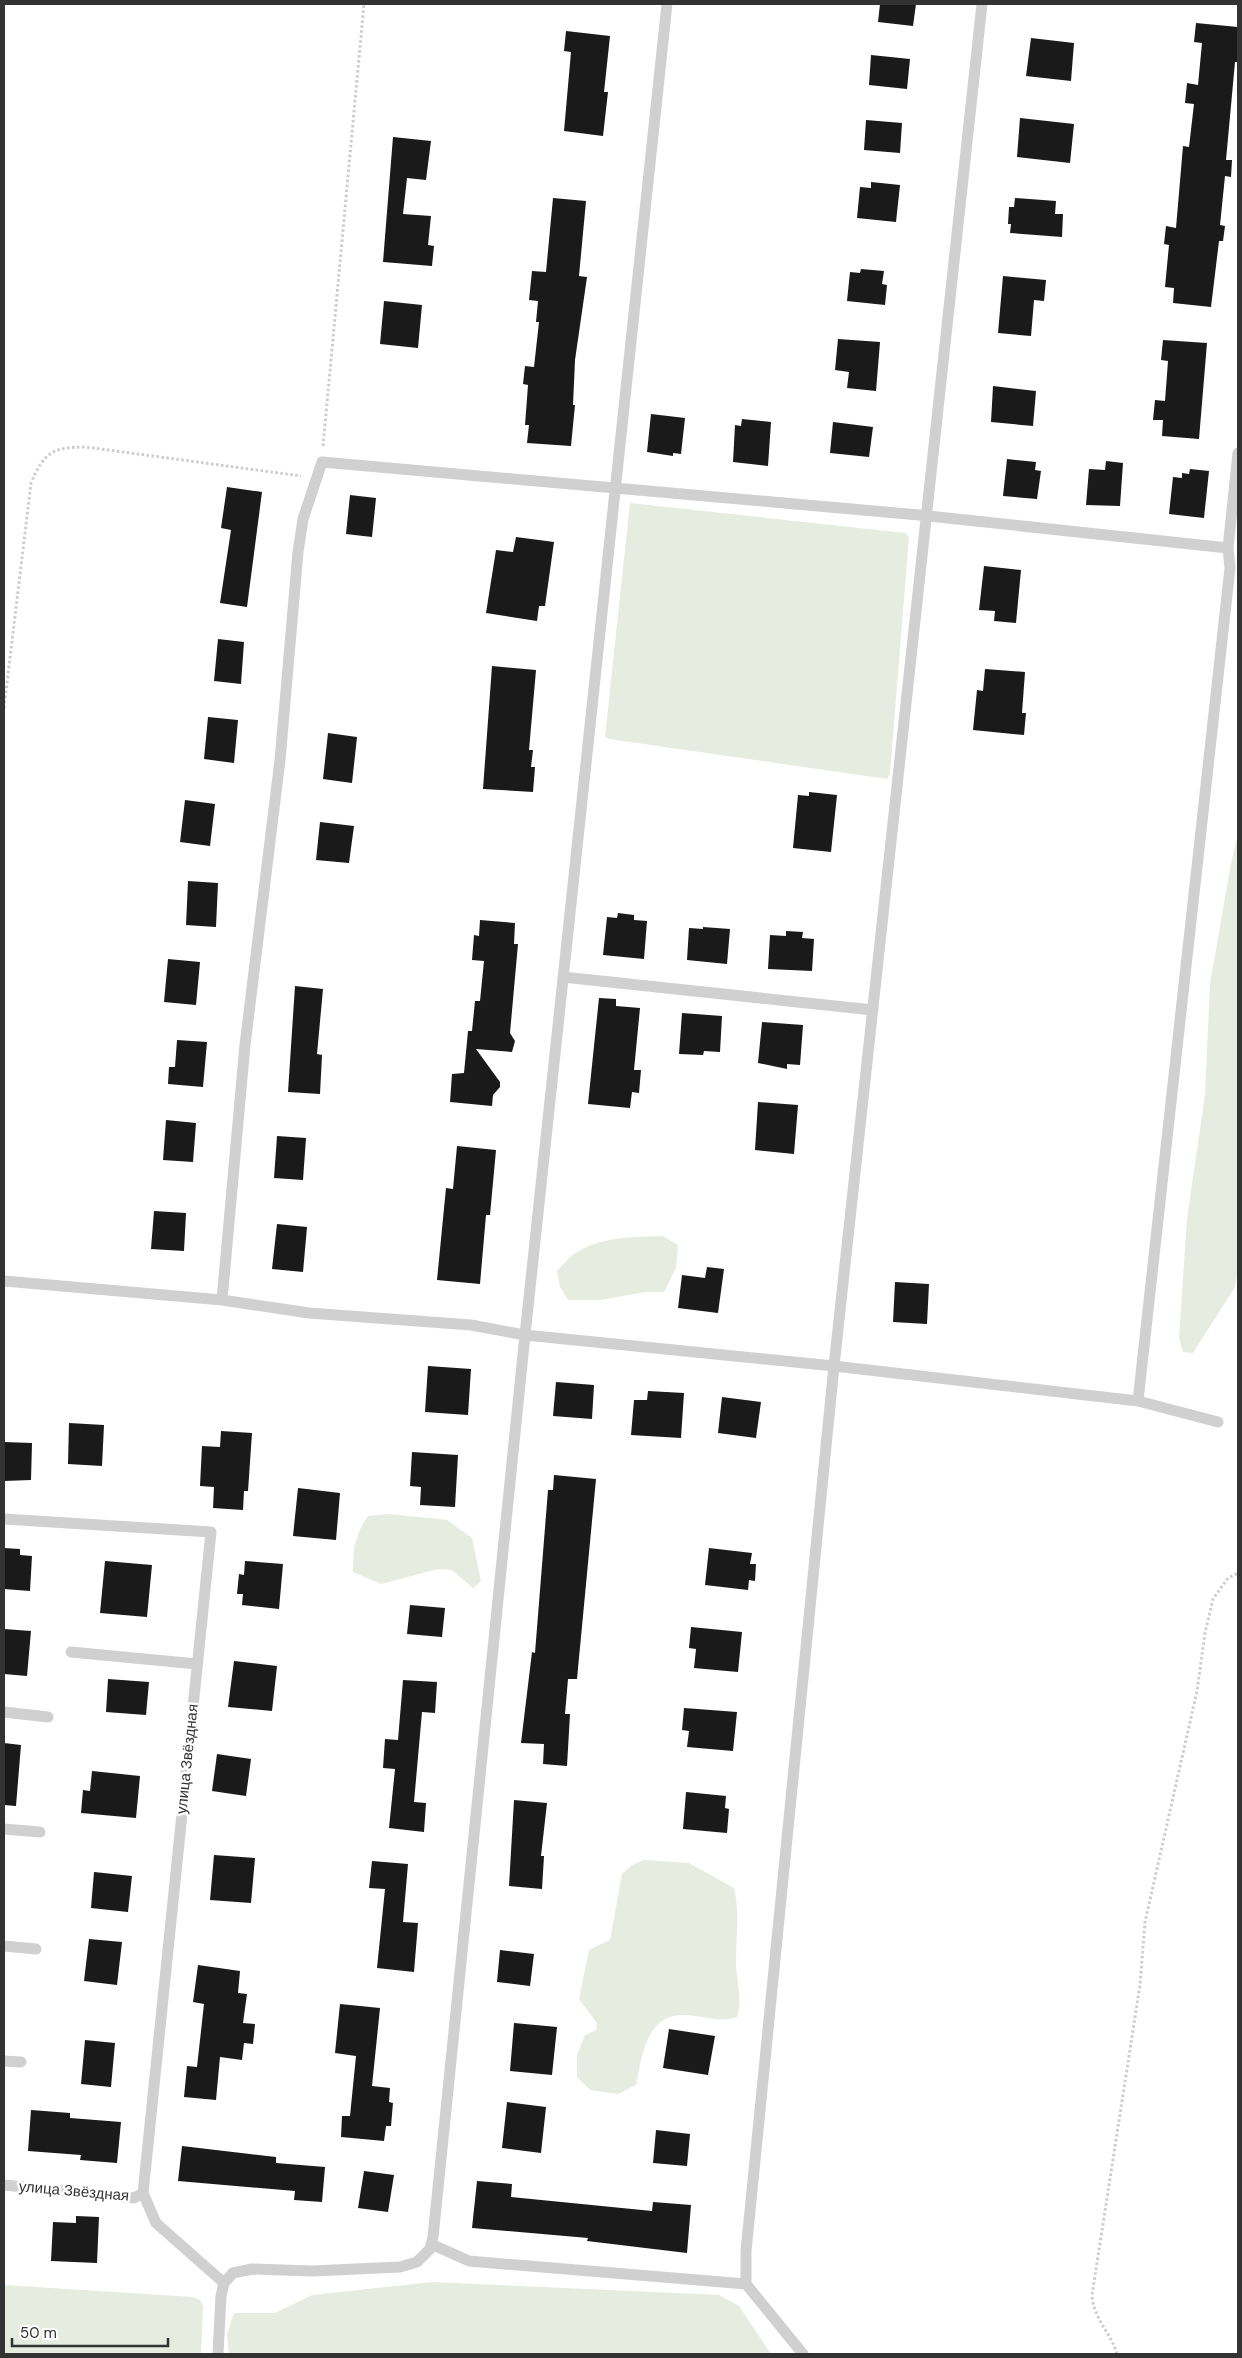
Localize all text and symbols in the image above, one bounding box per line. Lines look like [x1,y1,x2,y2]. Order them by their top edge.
street label: улица Звёздная [171,1703,203,1815]
street label: улица Звёздная [18,2176,130,2206]
scale bar [12,2316,169,2348]
text: 50 m [20,2323,57,2343]

